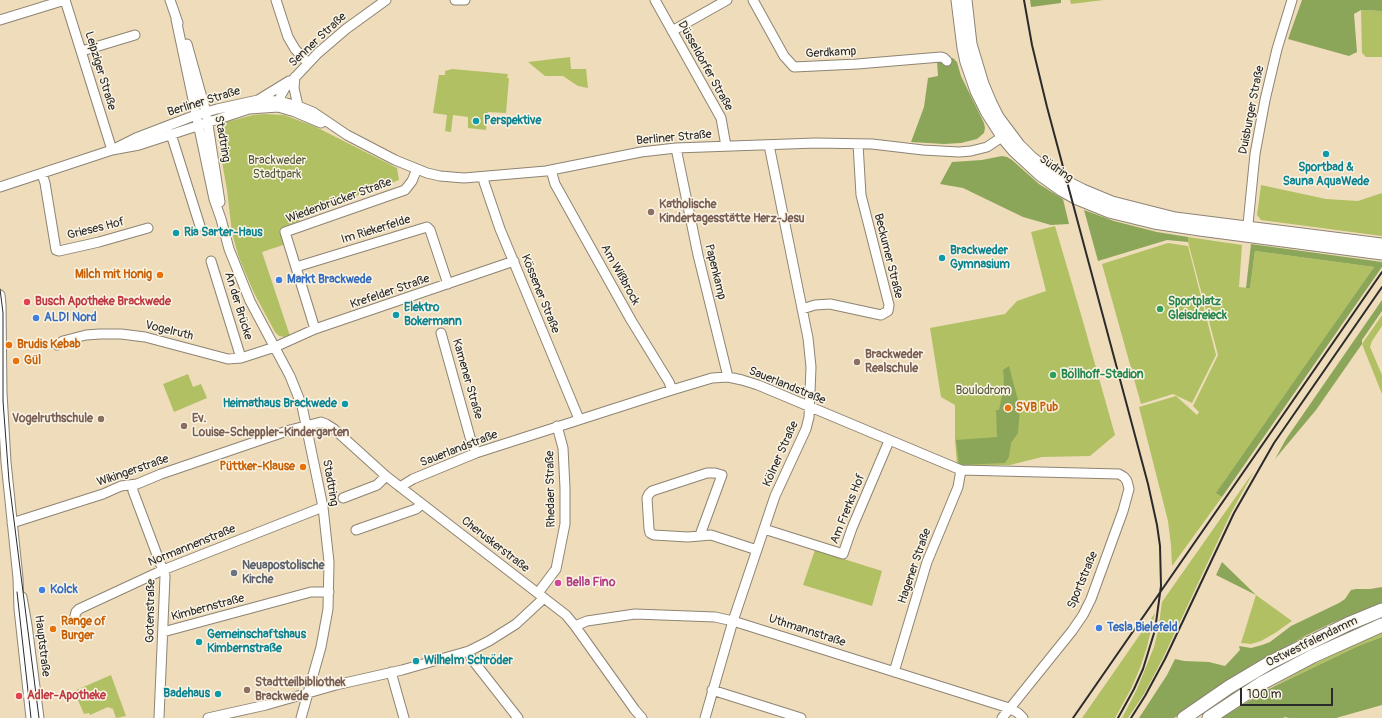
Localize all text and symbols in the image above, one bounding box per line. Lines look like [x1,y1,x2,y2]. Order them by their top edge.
street label: Senner Straße [286,10,350,70]
street label: Düsseldorfer Straße [674,18,736,114]
street label: Leipziger Straße [81,30,119,112]
street label: Gerdkamp [805,44,857,62]
street label: Duisburger Straße [1236,64,1268,156]
street label: Berliner Straße [166,84,242,120]
street label: Stadtring [211,114,233,164]
place label: Perspektive [484,114,541,128]
marker: Perspektive [471,116,481,126]
street label: Berliner Straße [636,128,712,148]
marker: Sportbad & Sauna AquaWede [1321,149,1331,159]
street label: Südring [1036,152,1076,186]
park label: Brackweder Stadtpark [248,154,306,182]
place label: Sportbad & Sauna AquaWede [1283,161,1369,189]
street label: Wiedenbrücker Straße [284,175,394,227]
place label: Katholische Kindertagesstätte Herz-Jesu [659,198,805,226]
marker: Katholische Kindertagesstätte Herz-Jesu [646,207,656,217]
street label: Beckumer Straße [870,212,906,300]
street label: Im Riekerfelde [340,213,412,247]
street label: Grieses Hof [66,215,126,243]
place label: Ria Sarter-Haus [184,226,263,240]
marker: Ria Sarter-Haus [171,228,181,238]
street label: Am Wißbrock [597,242,643,308]
street label: Papenkamp [701,243,729,301]
place label: Brackweder Gymnasium [950,244,1010,272]
street label: Kössener Straße [518,252,562,336]
marker: Brackweder Gymnasium [937,253,947,263]
place label: Milch mit Honig [75,268,152,282]
marker: Milch mit Honig [155,270,165,280]
street label: An der Brücke [221,270,255,342]
street label: Krefelder Straße [348,272,432,312]
place label: Markt Brackwede [287,273,372,287]
marker: Markt Brackwede [274,275,284,285]
place label: Busch Apotheke Brackwede [35,295,171,309]
place label: Sportplatz Gleisdreieck [1168,295,1227,323]
marker: Busch Apotheke Brackwede [22,297,32,307]
place label: Elektro Bokermann [404,301,462,329]
marker: Sportplatz Gleisdreieck [1155,304,1165,314]
marker: Elektro Bokermann [391,310,401,320]
place label: ALDI Nord [44,311,97,325]
marker: ALDI Nord [31,313,41,323]
street label: Vogelruth [143,318,195,344]
street label: Kamener Straße [449,337,485,421]
place label: Brudis Kebab [17,338,81,352]
marker: Brudis Kebab [4,340,14,350]
place label: Brackweder Realschule [865,348,923,376]
place label: Gül [24,354,41,368]
marker: Gül [11,356,21,366]
marker: Brackweder Realschule [852,357,862,367]
street label: Sauerlandstraße [746,364,828,408]
place label: Böllhoff-Stadion [1061,368,1144,382]
marker: Böllhoff-Stadion [1048,370,1058,380]
park label: Boulodrom [955,384,1011,398]
place label: Heimathaus Brackwede [223,397,337,411]
marker: Heimathaus Brackwede [340,399,350,409]
place label: SVB Pub [1016,401,1058,415]
marker: SVB Pub [1003,403,1013,413]
place label: Vogelruthschule [12,412,93,426]
place label: Ev. Louise-Scheppler-Kindergarten [192,412,349,440]
marker: Vogelruthschule [96,414,106,424]
street label: Kölner Straße [760,419,802,489]
marker: Ev. Louise-Scheppler-Kindergarten [179,421,189,431]
street label: Sauerlandstraße [418,428,500,470]
street label: Rhedaer Straße [543,450,559,528]
street label: Wikingerstraße [95,452,171,490]
street label: Stadtring [319,458,341,508]
place label: Püttker-Klause [219,460,295,474]
marker: Püttker-Klause [298,462,308,472]
street label: Am Frerks Hof [827,472,869,546]
street label: Cheruskerstraße [458,514,532,576]
street label: Normannenstraße [146,522,238,570]
street label: Hagener Straße [895,526,935,606]
street label: Sportstraße [1065,549,1101,611]
place label: Neuapostolische Kirche [242,559,324,587]
marker: Neuapostolische Kirche [229,568,239,578]
place label: Bella Fino [566,576,615,590]
marker: Bella Fino [553,578,563,588]
street label: Gotenstraße [143,579,159,643]
place label: Kolck [50,583,78,597]
marker: Kolck [37,585,47,595]
street label: Kimbernstraße [170,591,246,625]
street label: Uthmannstraße [767,612,847,650]
street label: Hauptstraße [31,614,53,678]
street label: Ostwestfalendamm [1264,614,1360,670]
place label: Range of Burger [61,615,106,643]
place label: Tesla Bielefeld [1107,621,1178,635]
marker: Tesla Bielefeld [1094,623,1104,633]
marker: Range of Burger [48,624,58,634]
place label: Gemeinschaftshaus Kimbernstraße [207,628,306,656]
marker: Gemeinschaftshaus Kimbernstraße [194,637,204,647]
place label: Wilhelm Schröder [424,654,513,668]
marker: Wilhelm Schröder [411,656,421,666]
place label: Stadtteilbibliothek Brackwede [255,676,346,704]
scale bar [1242,680,1335,706]
marker: Stadtteilbibliothek Brackwede [242,685,252,695]
place label: Badehaus [163,687,210,701]
text: 100 m [1247,687,1281,702]
place label: Adler-Apotheke [27,689,106,703]
marker: Badehaus [213,689,223,699]
marker: Adler-Apotheke [14,691,24,701]

